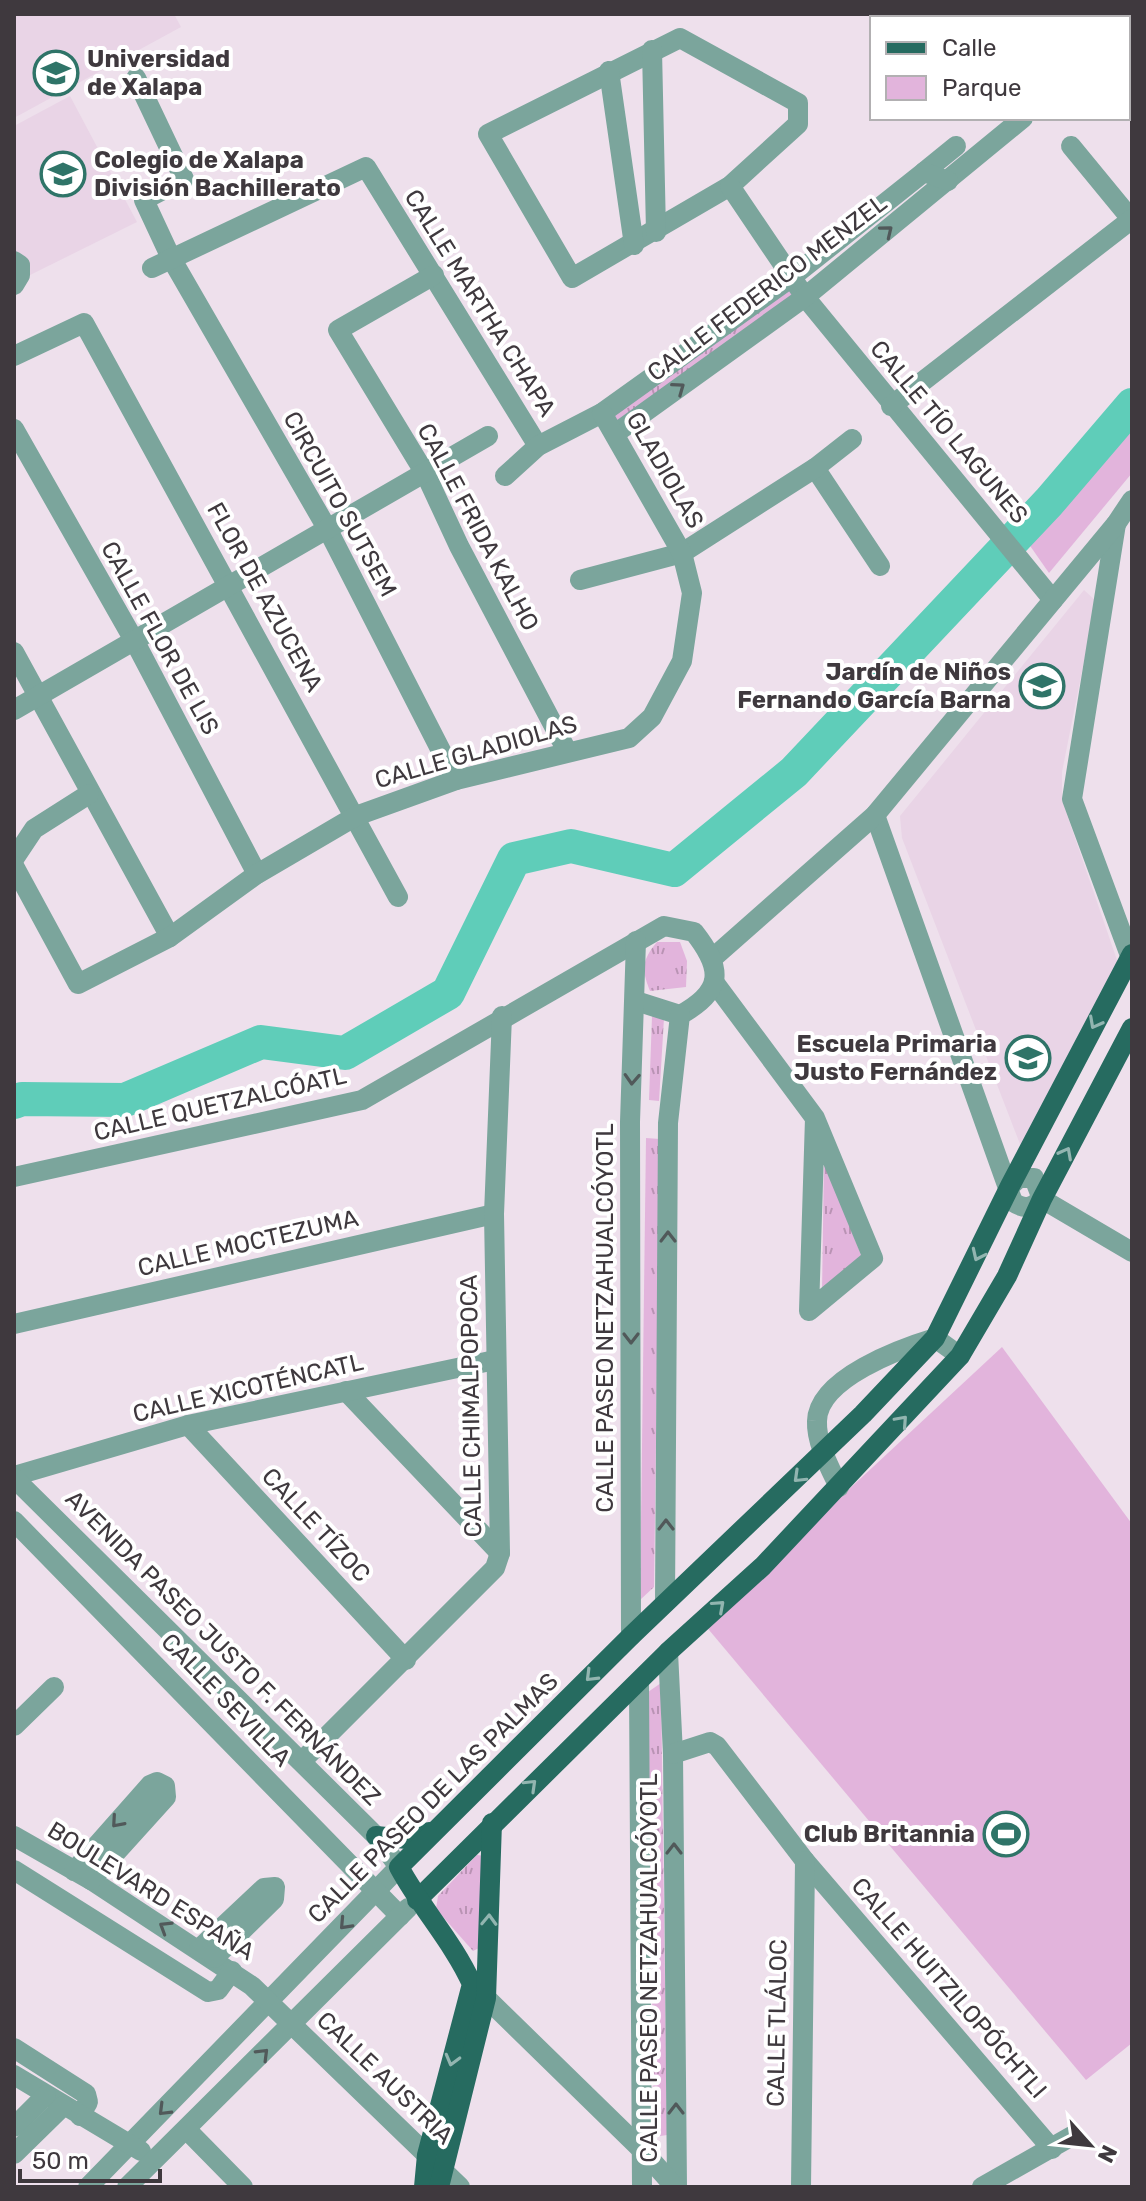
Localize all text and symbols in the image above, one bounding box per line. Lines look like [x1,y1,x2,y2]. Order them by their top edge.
legend [870,16,1130,120]
text: Calle [942,34,996,62]
place label: Universidad de Xalapa [87,45,230,101]
school or university icon: Universidad de Xalapa [32,49,80,97]
text: Parque [942,74,1021,102]
place label: Colegio de Xalapa División Bachillerato [94,146,341,202]
school or university icon: Colegio de Xalapa División Bachillerato [39,150,87,198]
street label: CALLE MARTHA CHAPA [399,184,561,422]
street label: CALLE FEDERICO MENZEL [642,189,892,387]
one-way arrow [878,226,892,241]
street label: CALLE TÍO LAGUNES [864,335,1034,529]
one-way arrow [671,383,685,398]
street label: CIRCUITO SUTSEM [277,407,403,601]
street label: GLADIOLAS [620,407,710,533]
street label: CALLE FRIDA KALHO [412,419,544,635]
street label: FLOR DE AZUCENA [201,497,329,697]
street label: CALLE FLOR DE LIS [95,537,225,739]
place label: Jardín de Niños Fernando García Barna [737,658,1011,714]
school or university icon: Jardín de Niños Fernando García Barna [1018,662,1066,710]
street label: CALLE GLADIOLAS [372,710,580,794]
one-way arrow [1090,1015,1105,1029]
place label: Escuela Primaria Justo Fernández [794,1030,997,1086]
school or university icon: Escuela Primaria Justo Fernández [1004,1034,1052,1082]
street label: CALLE QUETZALCÓATL [91,1061,349,1147]
one-way arrow [624,1073,641,1085]
street label: CALLE PASEO NETZAHUALCÓYOTL [591,1123,619,1513]
one-way arrow [1056,1148,1072,1162]
street label: CALLE MOCTEZUMA [135,1204,361,1282]
one-way arrow [659,1230,677,1243]
one-way arrow [972,1247,988,1261]
street label: CALLE CHIMALPOPOCA [455,1274,487,1538]
one-way arrow [622,1332,640,1345]
street label: CALLE XICOTÉNCATL [130,1348,366,1428]
one-way arrow [892,1416,907,1430]
street label: CALLE TÍZOC [256,1462,376,1588]
one-way arrow [794,1468,808,1482]
street label: AVENIDA PASEO JUSTO F. FERNÁNDEZ [60,1485,386,1811]
one-way arrow [657,1518,675,1531]
one-way arrow [710,1601,725,1615]
street label: CALLE SEVILLA [155,1628,297,1772]
one-way arrow [585,1666,600,1681]
street label: CALLE PASEO DE LAS PALMAS [302,1667,564,1929]
street label: CALLE PASEO NETZAHUALCÓYOTL [635,1773,663,2163]
one-way arrow [522,1781,537,1795]
sports icon: Club Britannia [982,1810,1030,1858]
one-way arrow [113,1813,127,1828]
street label: BOULEVARD ESPAÑA [42,1816,260,1966]
place label: Club Britannia [804,1820,975,1848]
one-way arrow [665,1842,683,1855]
street label: CALLE HUITZILOPÓCHTLI [846,1872,1052,2104]
one-way arrow [480,1913,497,1926]
one-way arrow [340,1914,354,1929]
one-way arrow [159,1921,174,1936]
street label: CALLE TLÁLOC [762,1939,792,2107]
street label: CALLE AUSTRIA [311,2006,459,2150]
one-way arrow [254,2049,268,2063]
one-way arrow [445,2052,461,2066]
one-way arrow [159,2101,173,2115]
one-way arrow [667,2102,685,2115]
north arrow [1050,2105,1130,2185]
scale bar [20,2133,160,2183]
text: N [1092,2141,1123,2167]
text: 50 m [32,2147,89,2175]

